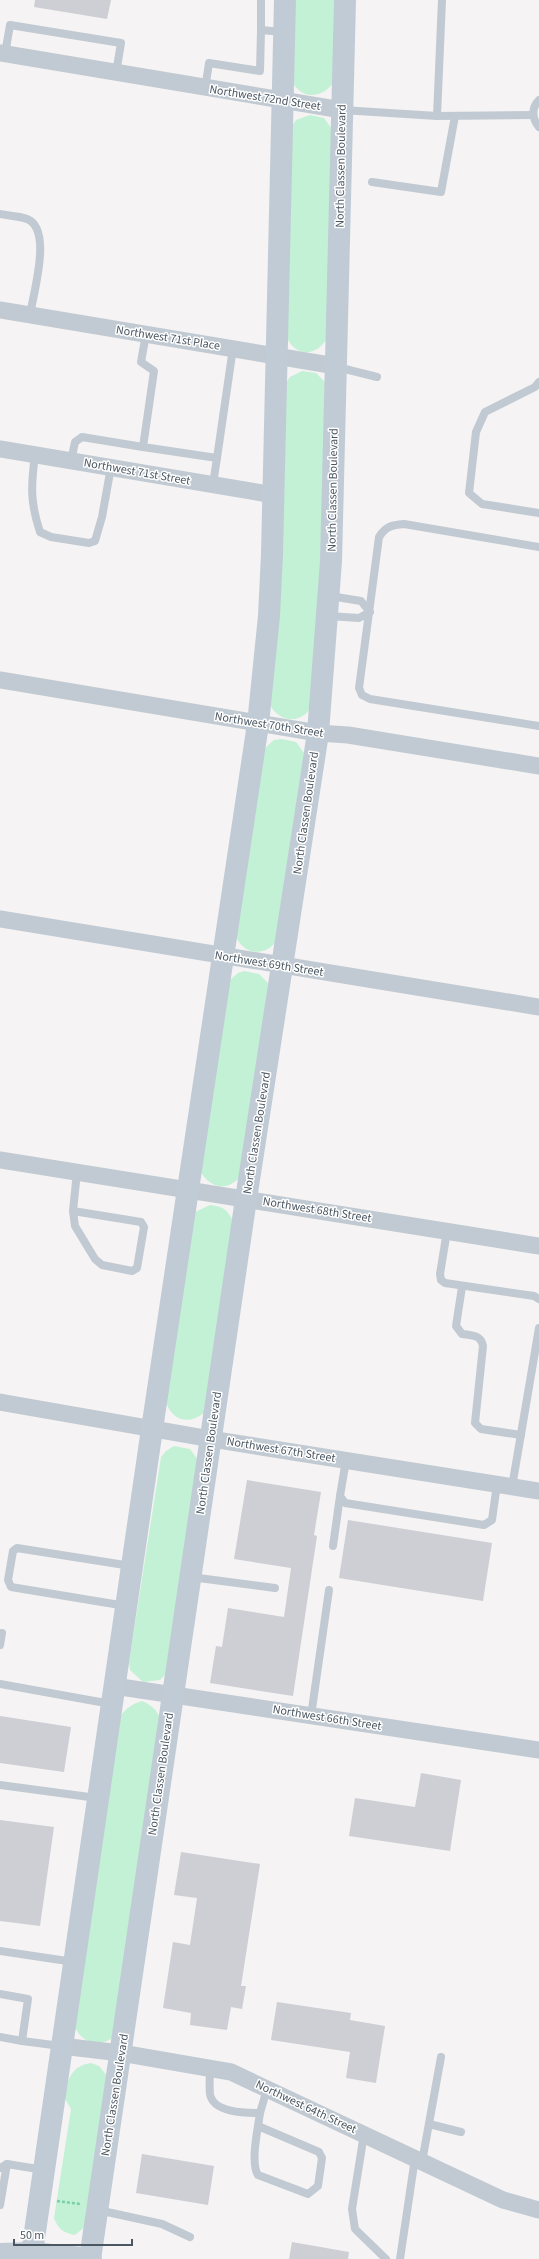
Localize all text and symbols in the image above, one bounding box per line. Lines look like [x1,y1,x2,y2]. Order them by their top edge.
street label: Northwest 72nd Street [208,81,322,115]
street label: North Classen Boulevard [331,104,351,228]
street label: Northwest 71st Place [115,321,221,355]
street label: North Classen Boulevard [323,428,343,552]
street label: Northwest 71st Street [82,454,192,490]
street label: Northwest 70th Street [213,708,325,742]
street label: North Classen Boulevard [289,751,323,875]
street label: Northwest 69th Street [213,947,325,981]
street label: North Classen Boulevard [239,1071,275,1195]
street label: Northwest 68th Street [261,1193,373,1227]
street label: North Classen Boulevard [192,1391,226,1515]
street label: Northwest 67th Street [225,1433,337,1467]
street label: Northwest 66th Street [271,1701,383,1735]
street label: North Classen Boulevard [144,1712,178,1836]
street label: North Classen Boulevard [97,2033,133,2157]
street label: Northwest 64th Street [253,2076,359,2138]
scale bar [14,2221,132,2247]
text: 50 m [20,2227,44,2244]

